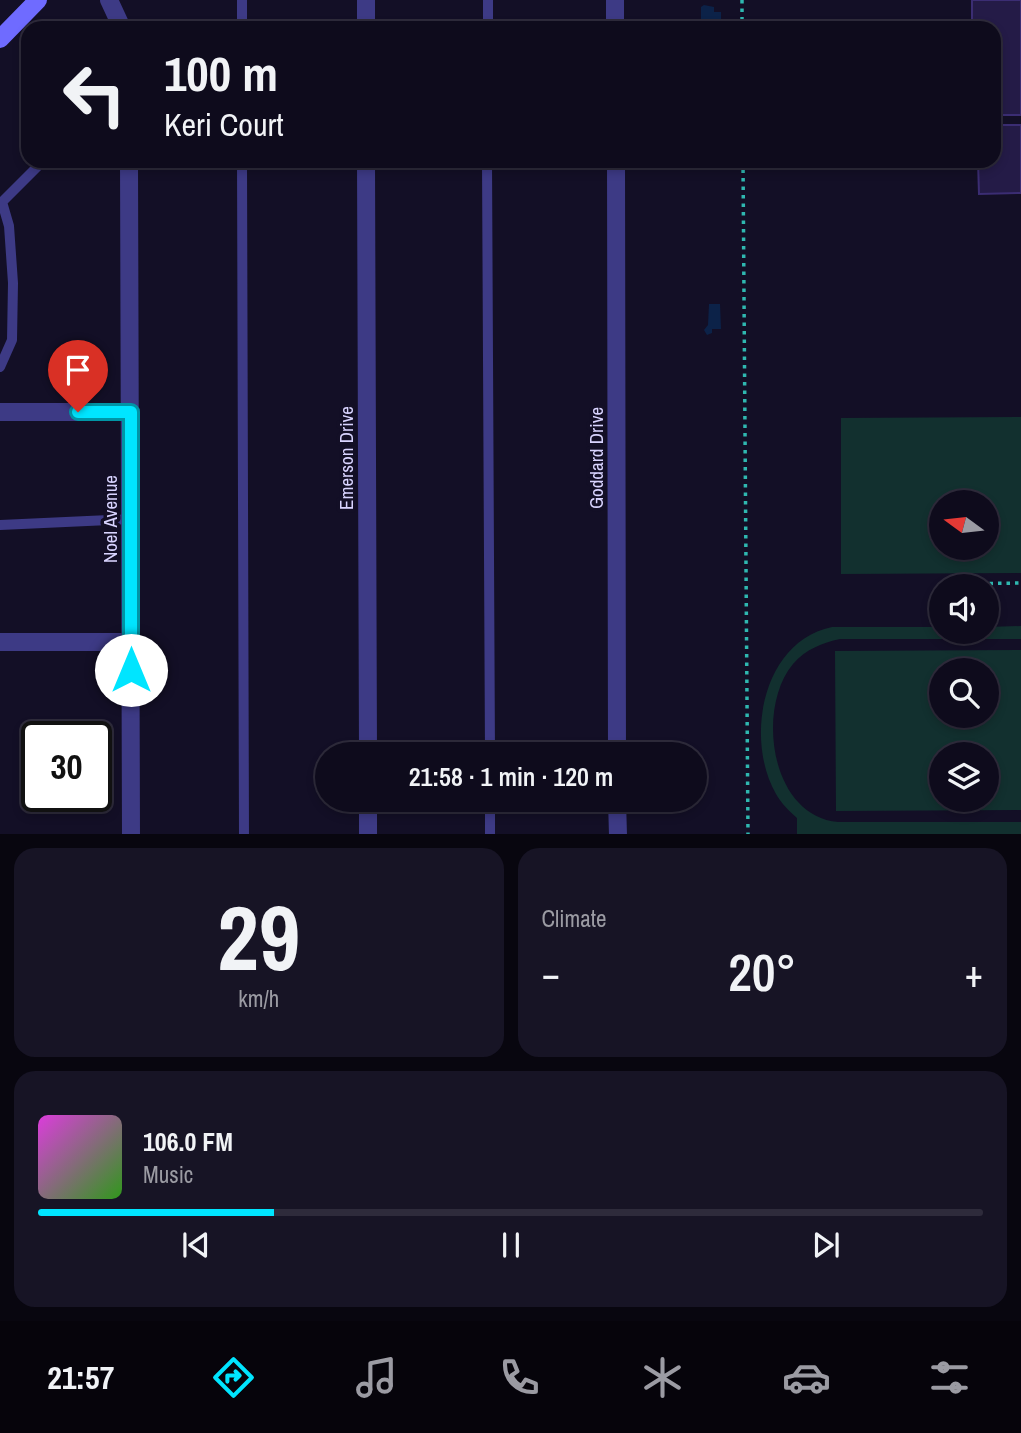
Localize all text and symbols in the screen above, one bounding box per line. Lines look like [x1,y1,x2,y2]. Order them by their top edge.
text: 100 m [164,40,278,106]
icon: left [49,49,140,140]
text: Keri Court [164,103,284,146]
pin [48,340,108,412]
icon: arrive [59,351,97,389]
street label: Emerson Drive [333,406,359,510]
street label: Goddard Drive [583,407,609,509]
street label: Noel Avenue [97,475,123,563]
north arrow [929,490,999,560]
map controls [929,490,999,812]
button: sound [929,574,999,644]
position arrow [94,633,168,707]
button: search [929,658,999,728]
speed limit sign: 30 [21,721,112,812]
button: layers [929,742,999,812]
text: 21:58 · 1 min · 120 m [409,759,613,794]
text: 29 [217,876,300,998]
text: Climate [542,903,606,934]
text: 20° [728,937,796,1007]
text: − [542,948,560,999]
text: + [965,948,983,999]
text: km/h [238,983,279,1014]
text: 106.0 FM [143,1124,233,1159]
text: Music [143,1159,193,1190]
icon: previous [177,1226,215,1264]
icon: pause [492,1226,530,1264]
icon: next [807,1226,845,1264]
icon: directions [209,1353,258,1402]
icon: music [352,1353,401,1402]
icon: phone [495,1353,544,1402]
icon: climate [638,1353,687,1402]
icon: car [782,1353,831,1402]
icon: filters [925,1353,974,1402]
text: 21:57 [47,1356,114,1399]

